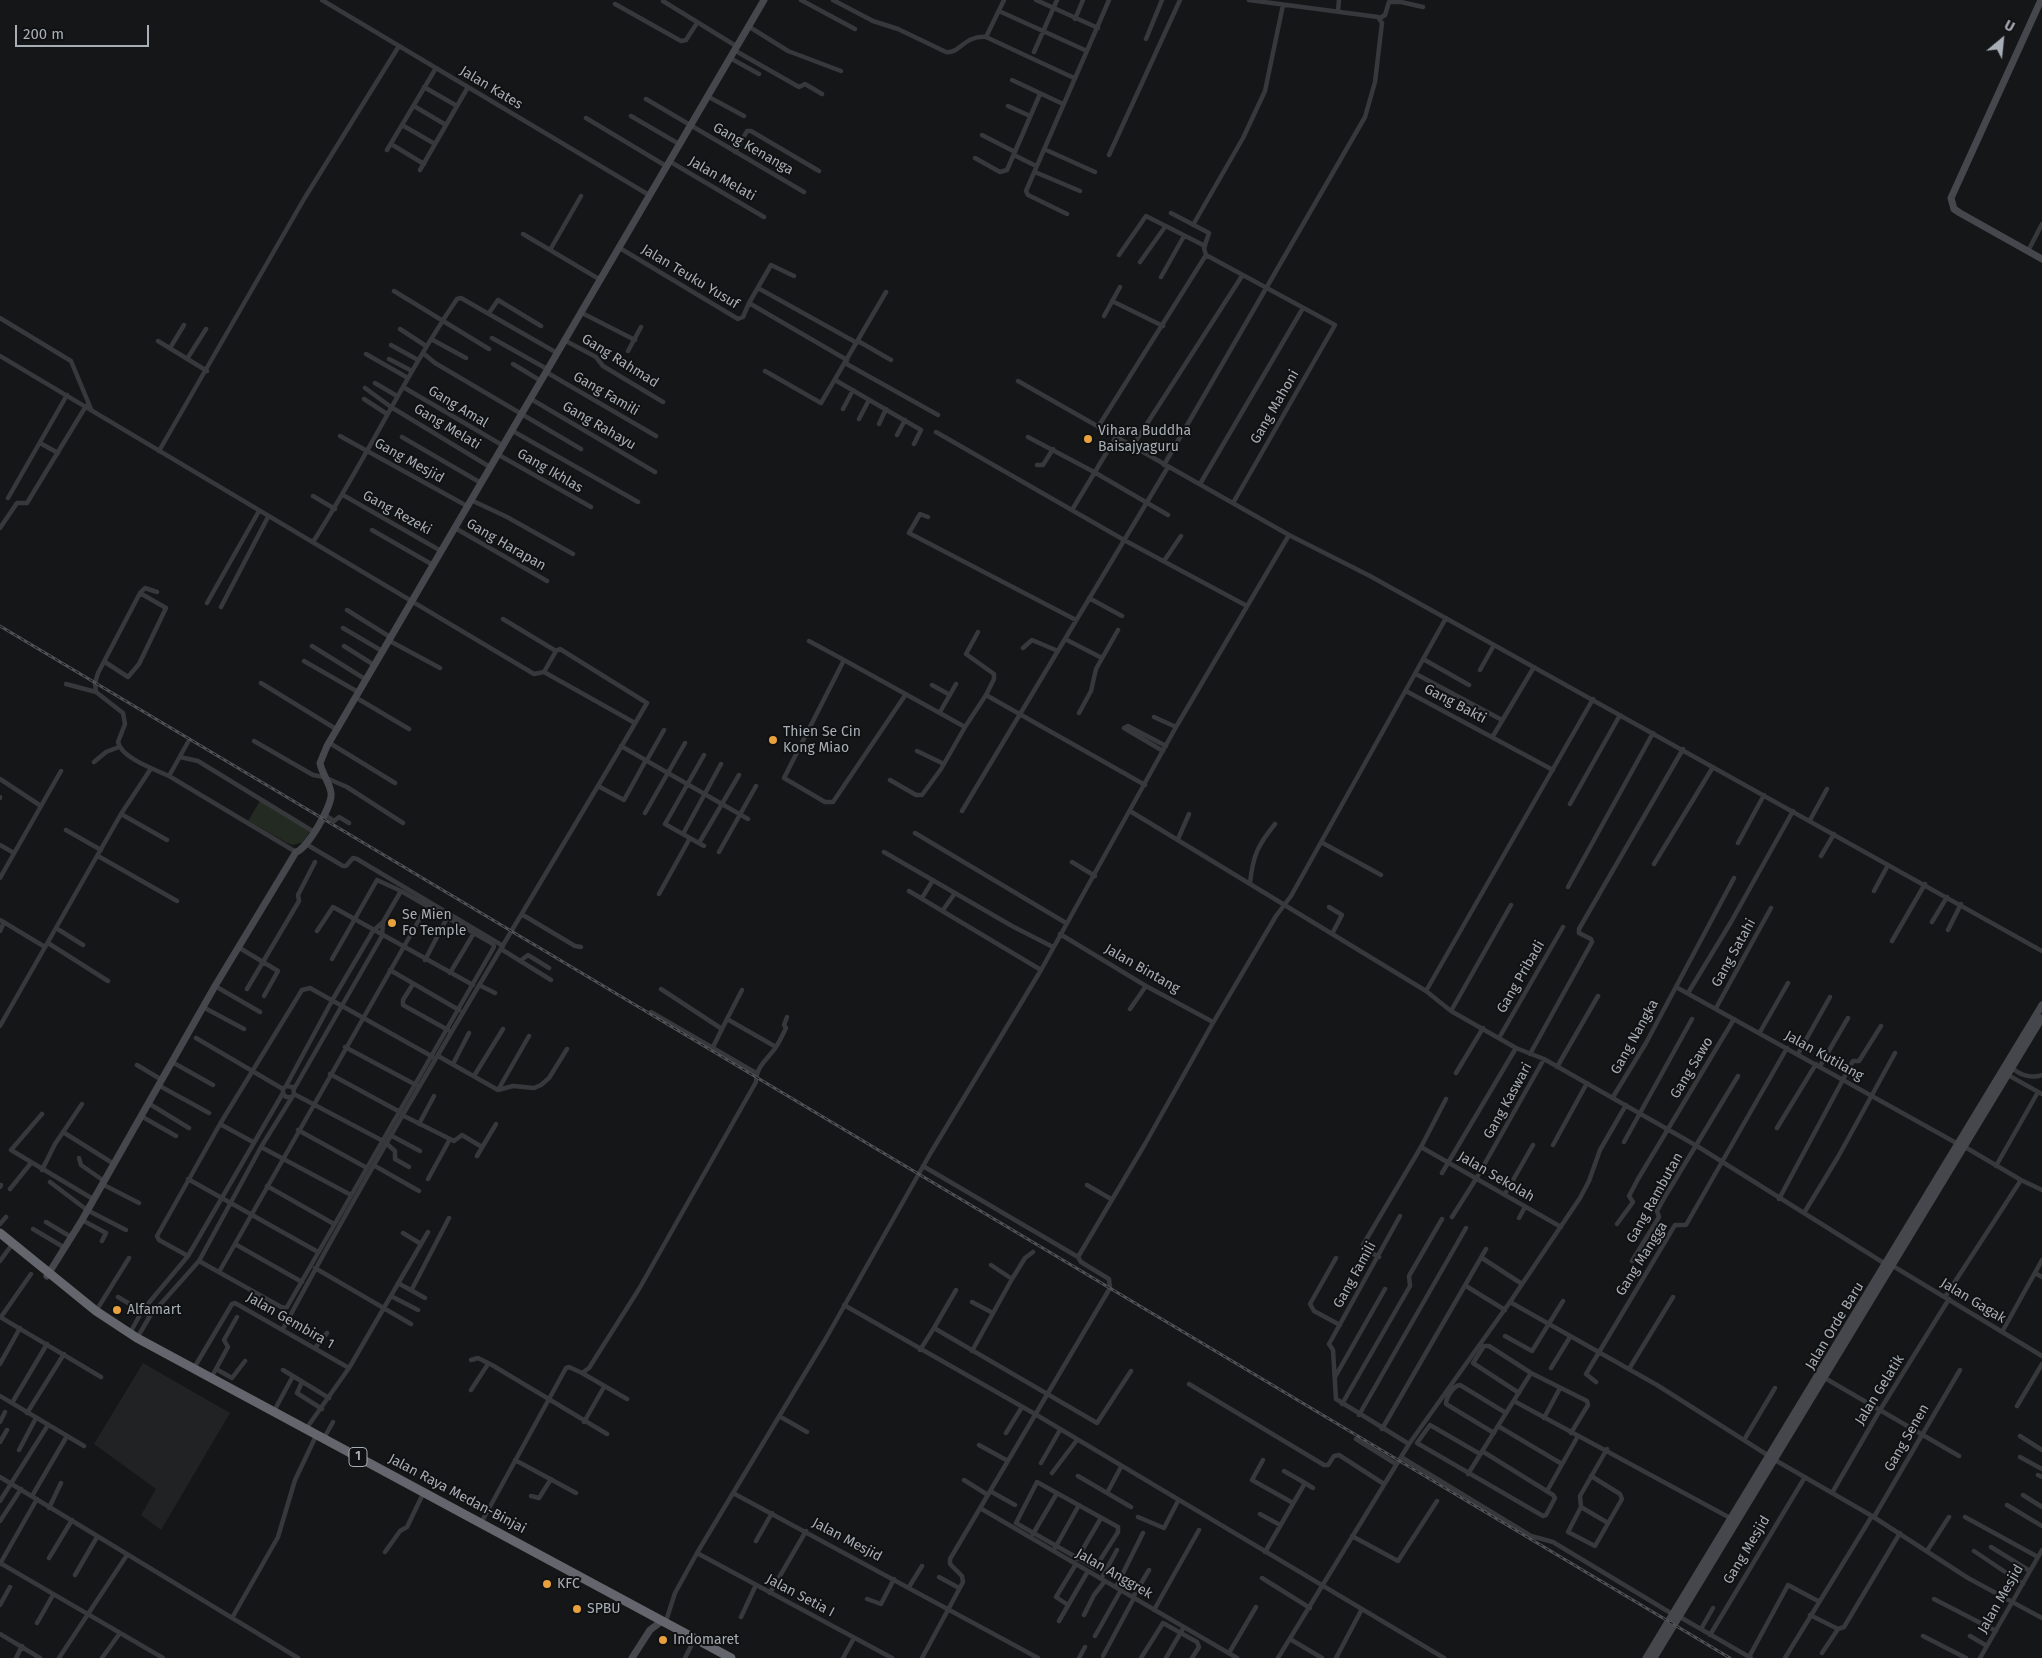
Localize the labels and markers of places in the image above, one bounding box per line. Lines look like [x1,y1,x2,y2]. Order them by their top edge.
place label: Vihara Buddha Baisajyaguru [1098,423,1191,456]
marker: Vihara Buddha Baisajyaguru [1082,433,1094,445]
place label: Thien Se Cin Kong Miao [783,724,861,756]
marker: Thien Se Cin Kong Miao [767,734,779,746]
place label: Se Mien Fo Temple [402,907,466,940]
marker: Se Mien Fo Temple [386,917,398,929]
place label: Alfamart [127,1302,181,1318]
marker: Alfamart [111,1304,123,1316]
place label: KFC [557,1576,580,1592]
marker: KFC [541,1578,553,1590]
place label: SPBU [587,1601,621,1617]
marker: SPBU [571,1603,583,1615]
place label: Indomaret [673,1632,739,1648]
marker: Indomaret [657,1634,669,1646]

